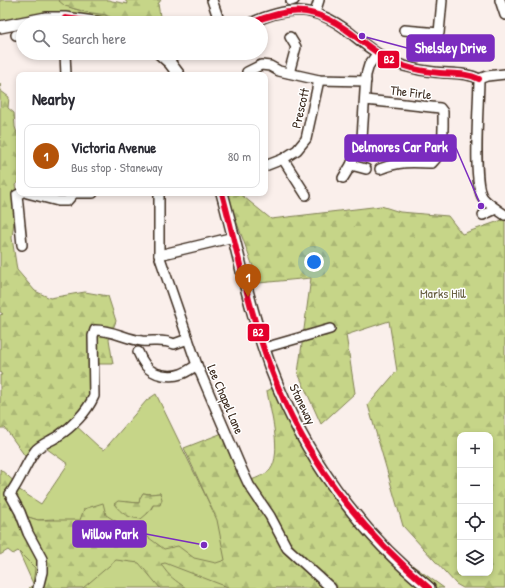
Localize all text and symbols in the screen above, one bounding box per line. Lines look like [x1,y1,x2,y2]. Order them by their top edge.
search box [16,16,268,60]
icon: search [30,27,52,49]
text: Search here [62,28,126,49]
callout: Shelsley Drive [407,35,494,61]
text: Shelsley Drive [415,38,487,59]
line badge: B2 [377,50,400,69]
text: B2 [384,52,395,66]
street label: The Firle [389,81,433,103]
street label: Prescott [287,86,313,130]
text: Nearby [32,87,75,110]
callout: Delmores Car Park [345,135,456,161]
text: Victoria Avenue [71,137,156,158]
text: Delmores Car Park [352,137,448,156]
text: 1 [44,147,48,165]
text: 80 m [228,147,251,165]
text: Bus stop · Staneway [71,158,163,176]
your location [304,252,324,272]
pin: 1 [235,264,261,297]
park label: Marks Hill [420,284,466,302]
line badge: B2 [247,323,270,342]
text: B2 [253,325,264,339]
street label: Lee Chapel Lane [203,361,249,437]
street label: Staneway [285,381,321,428]
map controls [457,432,493,576]
button: + [457,432,493,468]
button: − [457,468,493,504]
button: locate [457,504,493,540]
callout: Willow Park [73,521,146,547]
text: Willow Park [82,524,138,543]
button: layers [457,540,493,576]

